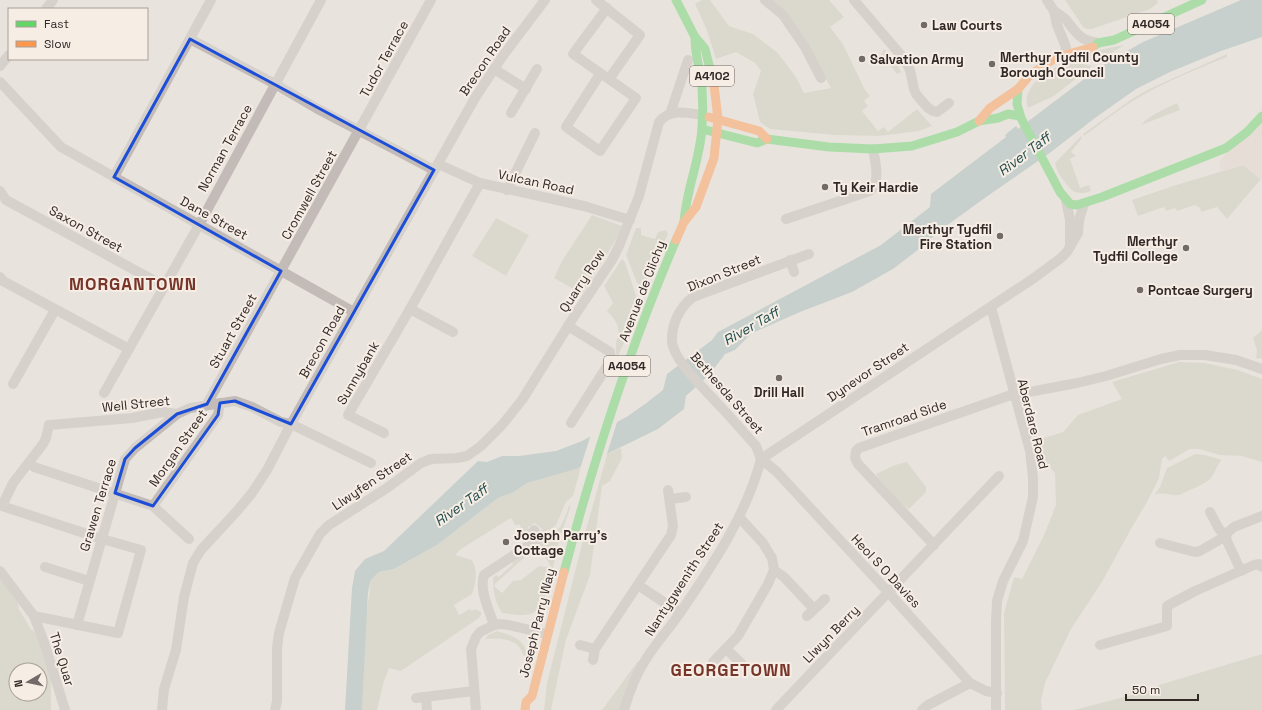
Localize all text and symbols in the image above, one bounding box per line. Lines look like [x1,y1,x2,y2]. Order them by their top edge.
legend [8,8,148,60]
road number: A4054 [1128,14,1174,34]
text: Fast [44,16,69,32]
place label: Law Courts [932,17,1002,34]
street label: Tudor Terrace [356,18,412,100]
marker: Law Courts [919,20,929,30]
street label: Brecon Road [456,23,514,99]
text: Slow [44,36,71,52]
place label: Merthyr Tydfil County Borough Council [1000,49,1139,81]
place label: Salvation Army [870,51,964,68]
marker: Salvation Army [857,54,867,64]
marker: Merthyr Tydfil County Borough Council [987,59,997,69]
road number: A4102 [690,66,734,86]
street label: Norman Terrace [194,101,256,195]
water label: River Taff [994,127,1056,180]
street label: Cromwell Street [277,147,341,243]
street label: Vulcan Road [496,166,576,198]
place label: Ty Keir Hardie [833,179,919,196]
marker: Ty Keir Hardie [820,182,830,192]
street label: Dane Street [177,192,251,244]
street label: Saxon Street [46,202,126,256]
place label: Merthyr Tydfil Fire Station [903,221,992,253]
marker: Merthyr Tydfil Fire Station [995,231,1005,241]
place label: Merthyr Tydfil College [1093,233,1178,265]
street label: Avenue de Clichy [615,238,669,344]
marker: Merthyr Tydfil College [1181,243,1191,253]
street label: Quarry Row [555,246,609,316]
street label: Dixon Street [685,250,763,296]
district label: MORGANTOWN [69,273,197,295]
place label: Pontcae Surgery [1148,282,1253,299]
marker: Pontcae Surgery [1135,285,1145,295]
street label: Stuart Street [205,290,261,372]
water label: River Taff [720,302,784,349]
street label: Brecon Road [295,303,349,381]
street label: Sunnybank [333,338,383,408]
street label: Dynevor Street [824,338,912,406]
street label: Bethesda Street [687,348,767,438]
road number: A4054 [604,356,650,376]
marker: Drill Hall [774,373,784,383]
street label: Aberdare Road [1014,377,1052,471]
place label: Drill Hall [754,384,804,401]
street label: Well Street [101,392,171,416]
street label: Tramroad Side [859,395,949,441]
street label: Morgan Street [145,406,211,490]
street label: Llwyfen Street [329,448,415,514]
street label: Grawen Terrace [76,457,120,553]
water label: River Taff [431,479,493,530]
street label: Nantygwenith Street [641,519,727,639]
place label: Joseph Parry's Cottage [514,527,608,559]
street label: Heol S O Davies [848,531,925,611]
marker: Joseph Parry's Cottage [501,537,511,547]
street label: Joseph Parry Way [515,566,559,680]
street label: Llwyn Berry [799,601,863,667]
street label: The Quar [46,630,78,688]
district label: GEORGETOWN [670,659,792,681]
north arrow [8,662,48,702]
scale bar [1126,676,1198,702]
text: N [11,679,26,688]
text: 50 m [1132,682,1160,698]

